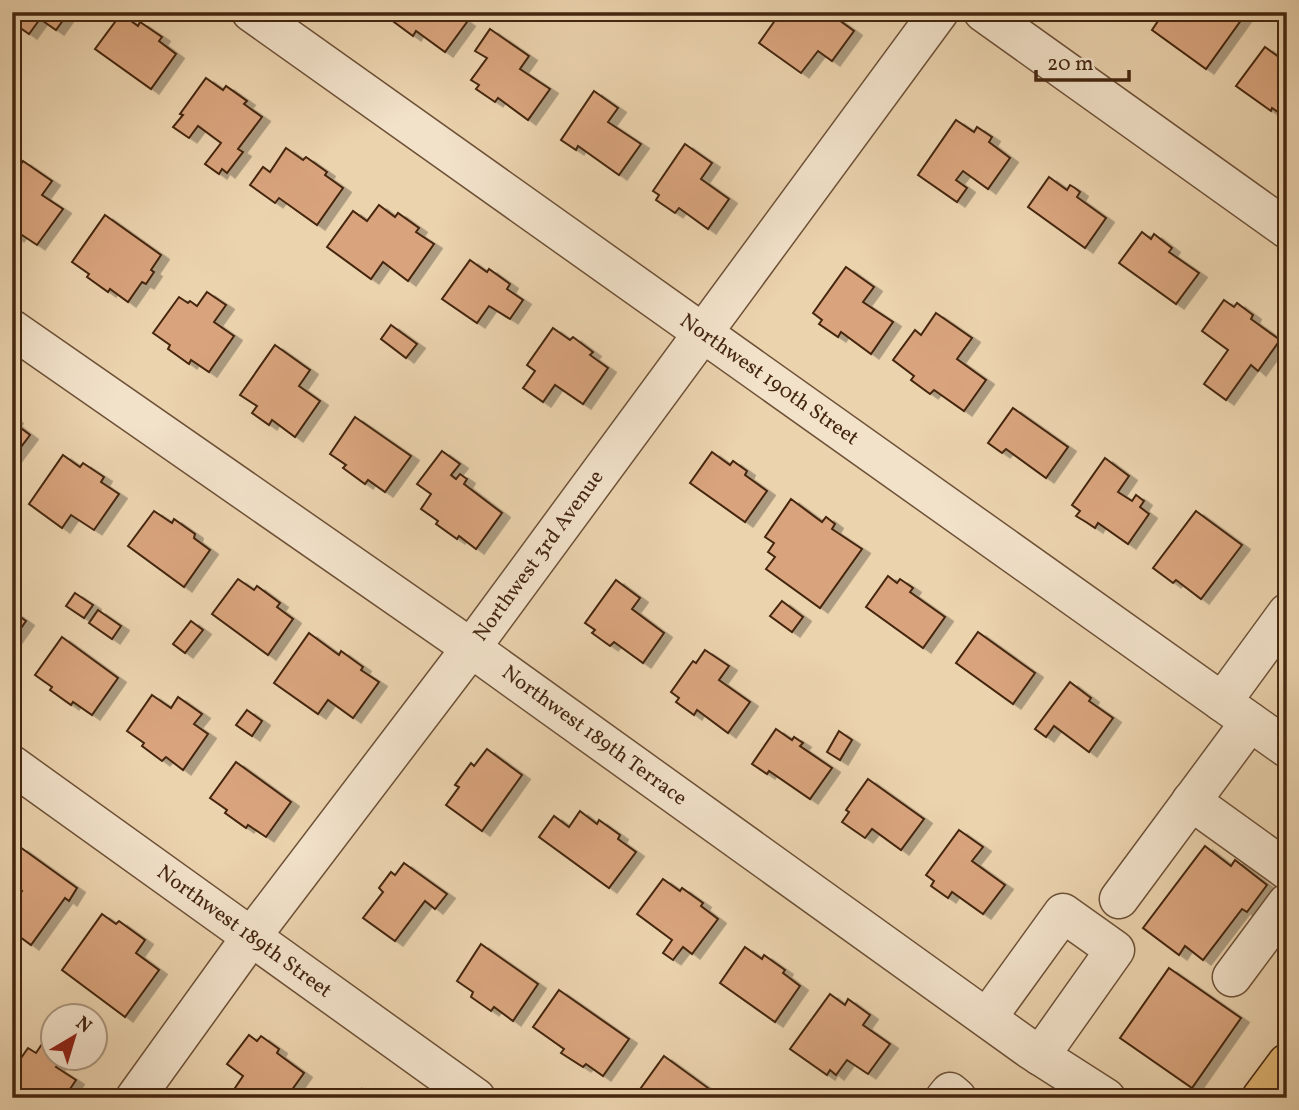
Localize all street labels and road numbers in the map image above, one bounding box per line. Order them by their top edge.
street label: Northwest 190th Street [674,307,864,453]
street label: Northwest 3rd Avenue [467,464,611,648]
street label: Northwest 189th Terrace [495,659,693,813]
street label: Northwest 189th Street [151,859,337,1005]

